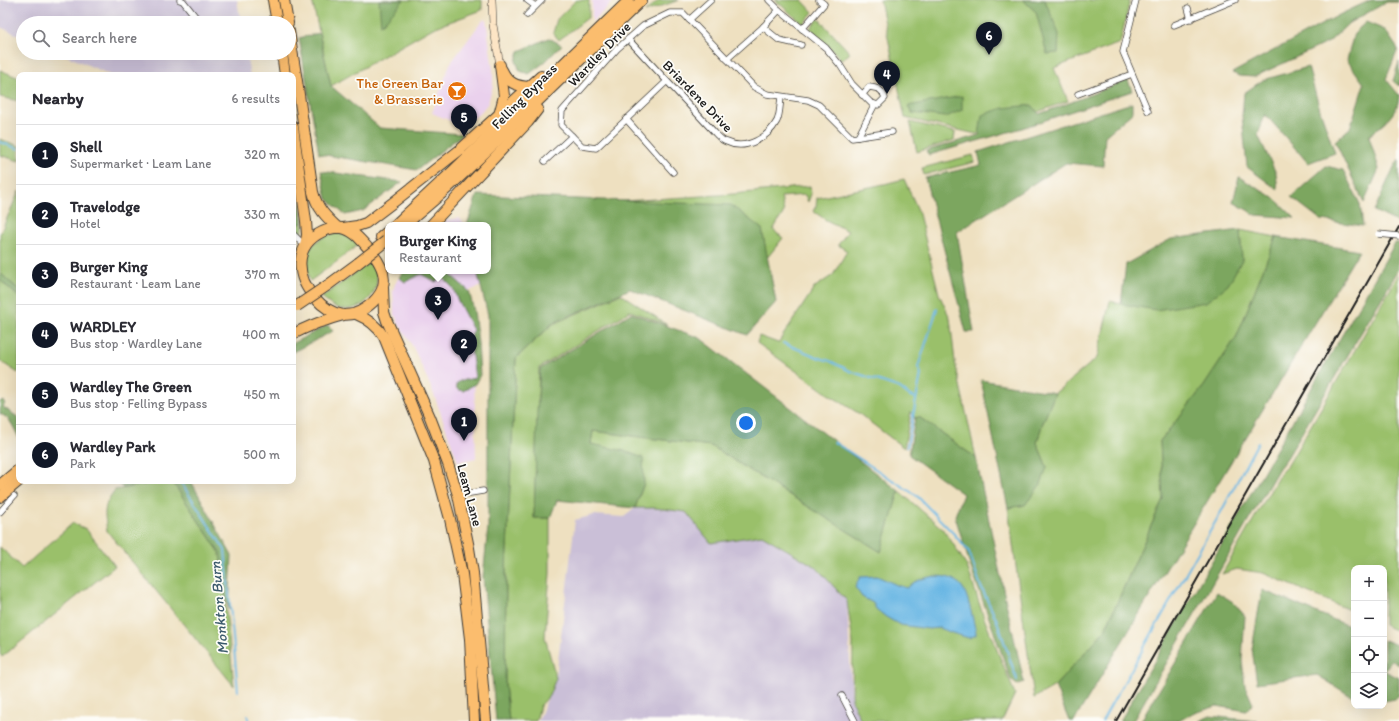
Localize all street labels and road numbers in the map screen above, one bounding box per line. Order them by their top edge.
street label: Wardley Drive [564,18,635,90]
street label: Briardene Drive [659,57,737,136]
street label: Felling Bypass [488,60,561,133]
street label: Leam Lane [453,462,486,529]

